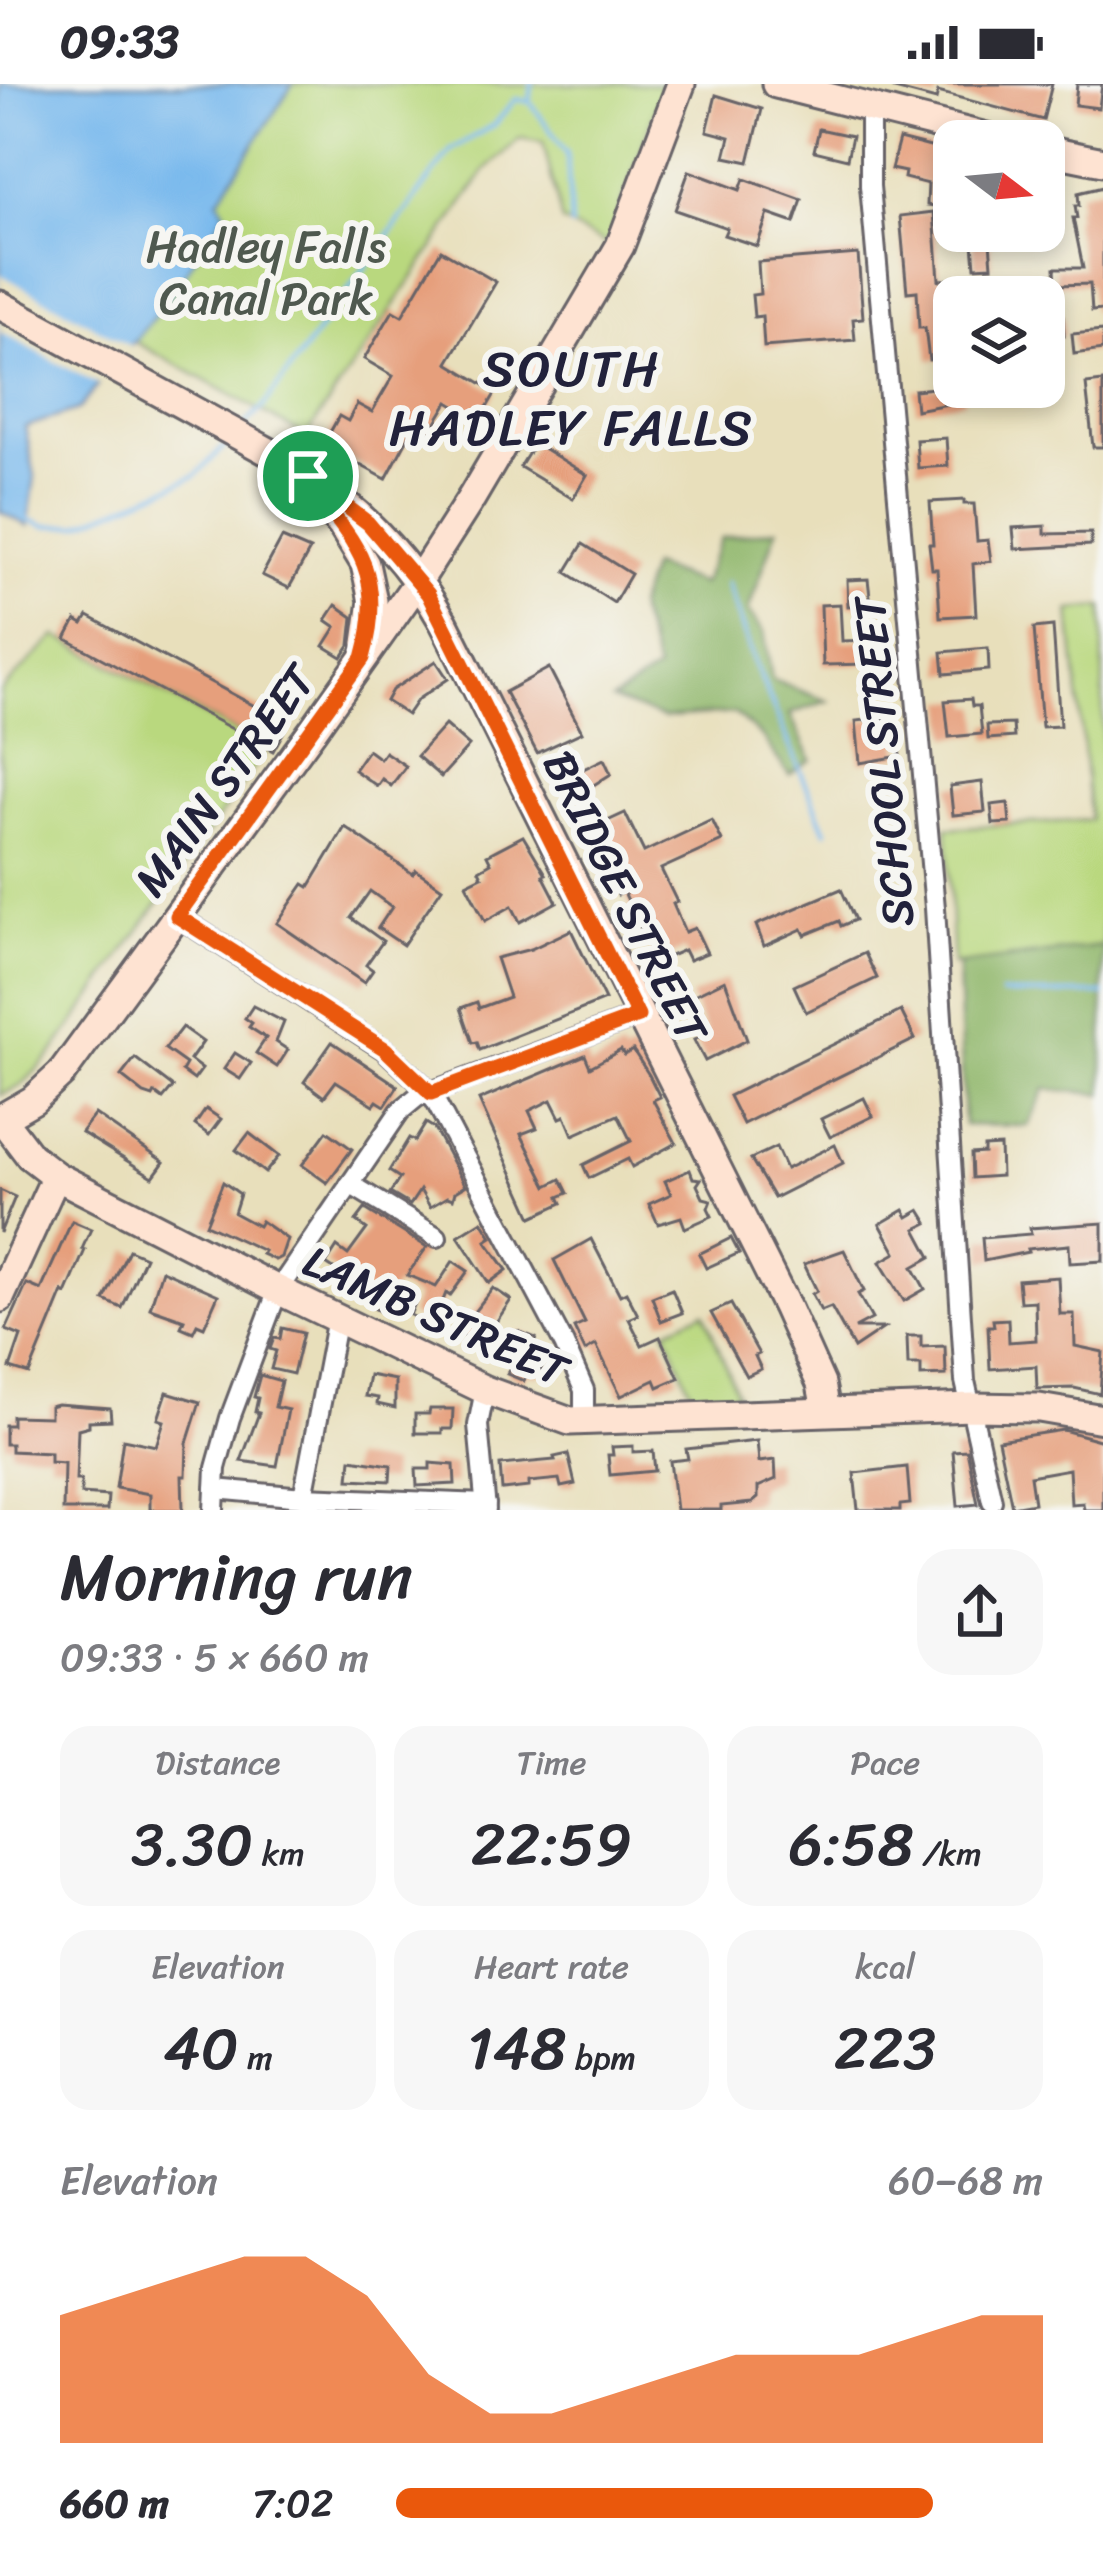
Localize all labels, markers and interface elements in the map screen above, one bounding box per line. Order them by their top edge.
text: 09:33 [60,2,179,82]
north arrow [933,120,1065,252]
map controls [933,120,1065,408]
park label: Hadley Falls Canal Park [146,207,387,339]
button: layers [933,276,1065,408]
district label: SOUTH HADLEY FALLS [389,324,755,473]
pin [257,425,359,527]
icon: arrive [275,443,341,509]
street label: SCHOOL STREET [829,591,938,930]
street label: MAIN STREET [112,645,339,914]
street label: BRIDGE STREET [520,736,732,1059]
street label: LAMB STREET [290,1222,584,1411]
text: Morning run [60,1519,413,1636]
button: share [917,1549,1043,1675]
text: 09:33 · 5 × 660 m [60,1623,369,1692]
text: Distance [155,1734,280,1792]
text: Time [517,1734,586,1792]
text: Pace [850,1734,920,1792]
text: 3.30 [131,1792,253,1898]
text: 22:59 [471,1792,632,1898]
text: 6:58 [789,1792,914,1898]
text: km [253,1825,305,1883]
text: /km [914,1825,982,1883]
text: Elevation [151,1938,285,1996]
text: Heart rate [474,1938,629,1996]
text: kcal [855,1938,915,1996]
text: 40 [163,1996,239,2102]
text: 148 [467,1996,566,2102]
text: 223 [834,1996,936,2102]
text: m [239,2029,273,2087]
text: bpm [566,2029,636,2087]
text: Elevation [60,2146,218,2215]
text: 60–68 m [888,2146,1043,2215]
text: 660 m [60,2469,169,2538]
text: 7:02 [252,2469,333,2538]

